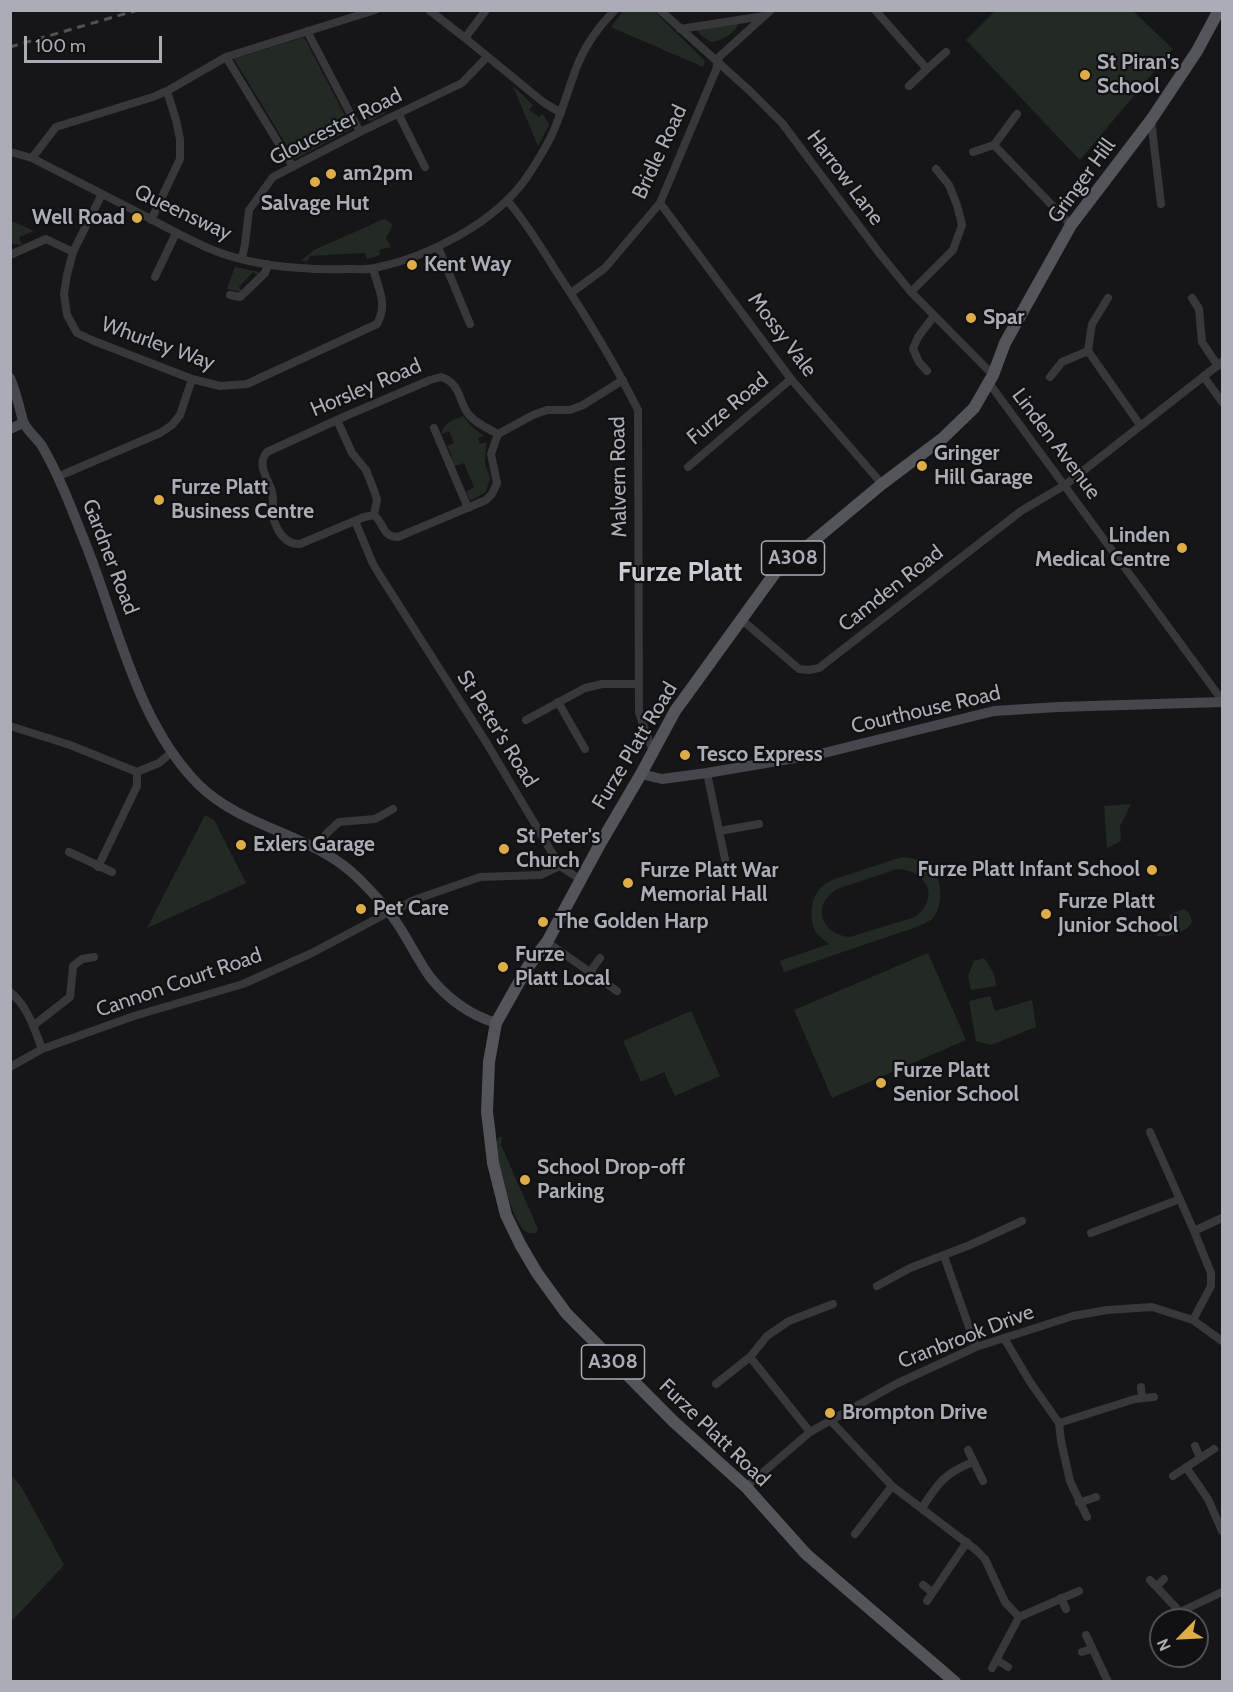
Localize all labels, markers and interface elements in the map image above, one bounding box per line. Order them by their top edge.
scale bar [27,24,165,62]
text: 100 m [35,35,86,57]
place label: St Piran's School [1097,50,1179,100]
marker: St Piran's School [1078,68,1092,82]
street label: Gloucester Road [266,83,406,171]
street label: Bridle Road [627,101,693,203]
street label: Harrow Lane [801,126,889,230]
street label: Gringer Hill [1043,134,1121,228]
place label: am2pm [343,161,413,187]
marker: am2pm [324,167,338,181]
marker: Salvage Hut [308,175,322,189]
street label: Queensway [130,180,236,246]
place label: Salvage Hut [261,191,369,217]
place label: Well Road [32,205,125,231]
marker: Well Road [130,211,144,225]
place label: Kent Way [424,252,511,278]
marker: Kent Way [405,258,419,272]
street label: Mossy Vale [742,288,822,382]
place label: Spar [983,305,1024,331]
marker: Spar [964,311,978,325]
street label: Whurley Way [98,312,218,376]
street label: Horsley Road [307,353,425,423]
street label: Furze Road [682,368,774,450]
street label: Linden Avenue [1006,384,1106,504]
street label: Malvern Road [605,416,633,538]
place label: Gringer Hill Garage [934,441,1033,491]
marker: Gringer Hill Garage [915,459,929,473]
place label: Furze Platt Business Centre [171,475,314,525]
marker: Furze Platt Business Centre [152,493,166,507]
street label: Gardner Road [76,496,144,618]
place label: Linden Medical Centre [1035,523,1170,573]
street label: Camden Road [834,540,948,638]
road number: A308 [762,541,824,575]
marker: Linden Medical Centre [1175,541,1189,555]
district label: Furze Platt [618,557,742,589]
street label: St Peter's Road [451,666,543,792]
street label: Furze Platt Road [587,678,683,814]
street label: Courthouse Road [849,681,1003,739]
place label: Tesco Express [697,742,823,768]
marker: Tesco Express [678,748,692,762]
place label: St Peter's Church [516,824,600,874]
place label: Exlers Garage [253,832,375,858]
marker: Exlers Garage [234,838,248,852]
marker: St Peter's Church [497,842,511,856]
place label: Furze Platt Infant School [917,857,1140,883]
place label: Furze Platt War Memorial Hall [640,858,778,908]
marker: Furze Platt Infant School [1145,863,1159,877]
marker: Furze Platt War Memorial Hall [621,876,635,890]
place label: Furze Platt Junior School [1058,889,1178,939]
place label: Pet Care [373,896,449,922]
marker: Pet Care [354,902,368,916]
marker: Furze Platt Junior School [1039,907,1053,921]
place label: The Golden Harp [555,909,709,935]
marker: The Golden Harp [536,915,550,929]
place label: Furze Platt Local [515,942,610,992]
street label: Cannon Court Road [93,943,265,1023]
marker: Furze Platt Local [496,960,510,974]
place label: Furze Platt Senior School [893,1058,1019,1108]
marker: Furze Platt Senior School [874,1076,888,1090]
place label: School Drop-off Parking [537,1155,685,1205]
marker: School Drop-off Parking [518,1173,532,1187]
street label: Cranbrook Drive [895,1300,1037,1374]
road number: A308 [582,1345,644,1379]
street label: Furze Platt Road [653,1374,775,1492]
place label: Brompton Drive [842,1400,987,1426]
marker: Brompton Drive [823,1406,837,1420]
north arrow [1149,1608,1209,1668]
text: N [1153,1636,1175,1654]

